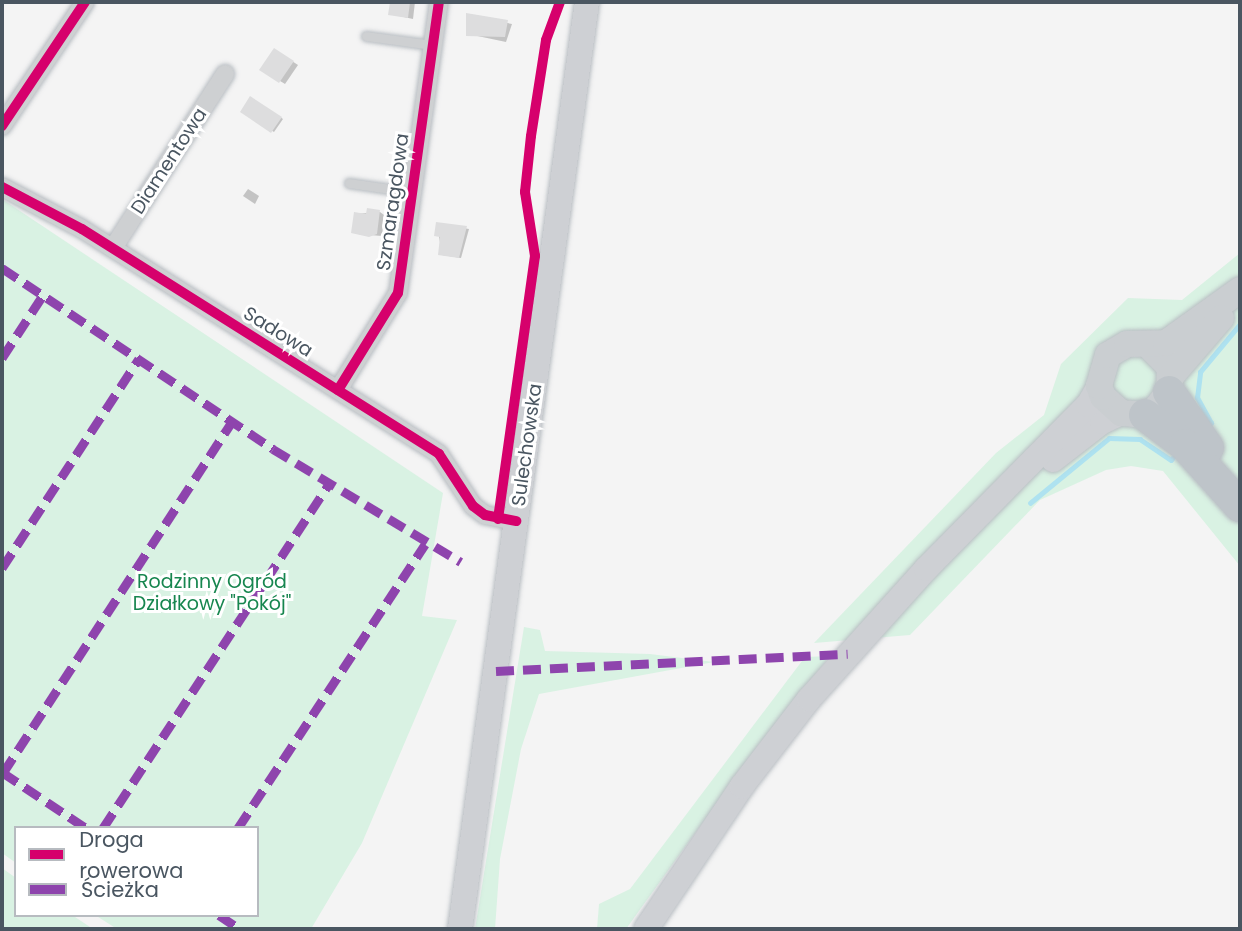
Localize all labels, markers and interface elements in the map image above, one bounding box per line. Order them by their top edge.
street label: Diamentowa [126,104,212,218]
street label: Szmaragdowa [372,132,414,272]
street label: Sadowa [239,302,317,362]
street label: Sulechowska [507,382,547,508]
park label: Rodzinny Ogród Działkowy "Pokój" [133,571,291,615]
text: Droga rowerowa [79,825,183,885]
legend [14,826,259,917]
text: Ścieżka [81,875,159,904]

